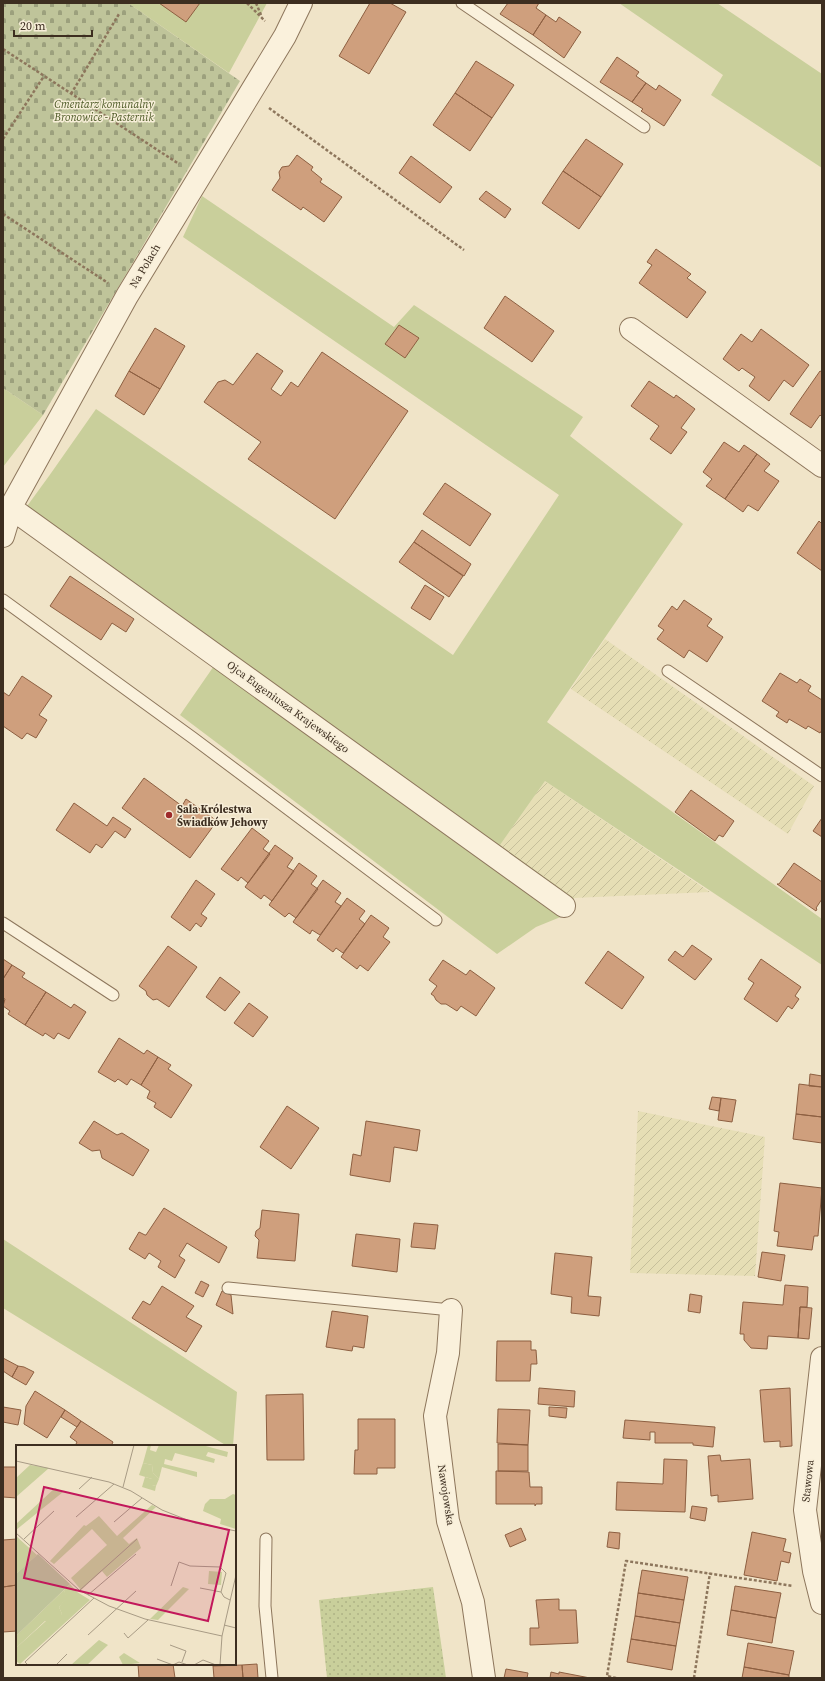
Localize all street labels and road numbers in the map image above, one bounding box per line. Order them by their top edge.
street label: Na Polach [126,241,164,291]
street label: Ojca Eugeniusza Krajewskiego [224,657,352,757]
street label: Stawowa [798,1459,818,1503]
street label: Nawojowska [434,1464,458,1527]

